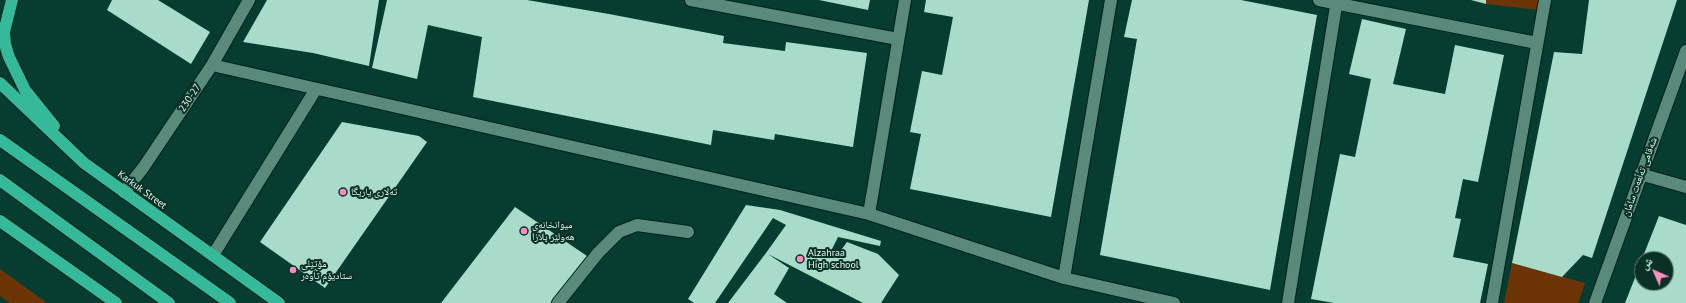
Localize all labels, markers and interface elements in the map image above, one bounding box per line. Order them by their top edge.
street label: 230-27 [176,82,204,114]
street label: شەقامی تەڵعەت سامان [1620,136,1660,218]
street label: Karkuk Street [115,168,169,212]
place label: تەلاری یاریگا [351,186,397,198]
marker: تەلاری یاریگا [338,187,348,197]
place label: میوانخانەی هەولێر پلازا [532,219,574,242]
marker: میوانخانەی هەولێر پلازا [519,226,529,236]
place label: Alzahraa High school [808,247,859,270]
north arrow [1634,251,1674,291]
marker: Alzahraa High school [795,254,805,264]
text: ش [1637,254,1655,272]
place label: مۆتێلی ستادیۆم تاوەر [301,258,352,282]
marker: مۆتێلی ستادیۆم تاوەر [288,265,298,275]

